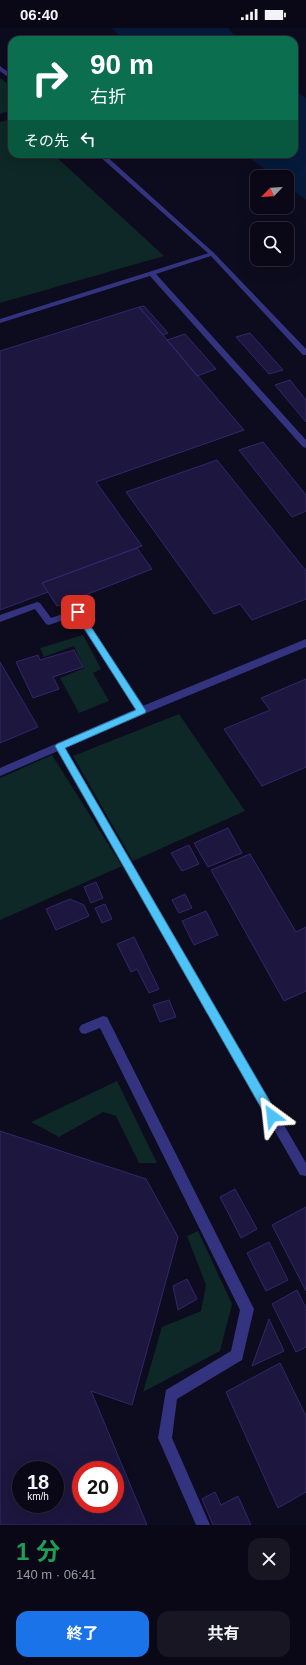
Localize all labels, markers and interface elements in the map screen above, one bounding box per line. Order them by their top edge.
text: 06:40 [20,6,58,23]
text: 90 m [90,49,154,80]
icon: right [24,52,76,104]
text: 右折 [90,87,126,107]
icon: left [77,128,99,150]
text: その先 [24,132,69,149]
north arrow [250,170,294,214]
map controls [250,170,294,266]
button: search [250,222,294,266]
pin [61,595,95,629]
icon: arrive [67,601,89,623]
position arrow [251,1095,293,1137]
speed limit sign: 20 [72,1461,124,1513]
text: 18 [27,1471,49,1493]
text: km/h [27,1491,49,1502]
text: 1 分 [16,1538,60,1565]
button: close [248,1538,290,1580]
text: 140 m · 06:41 [16,1567,96,1582]
button: 終了 [16,1611,149,1657]
button: 共有 [157,1611,290,1657]

